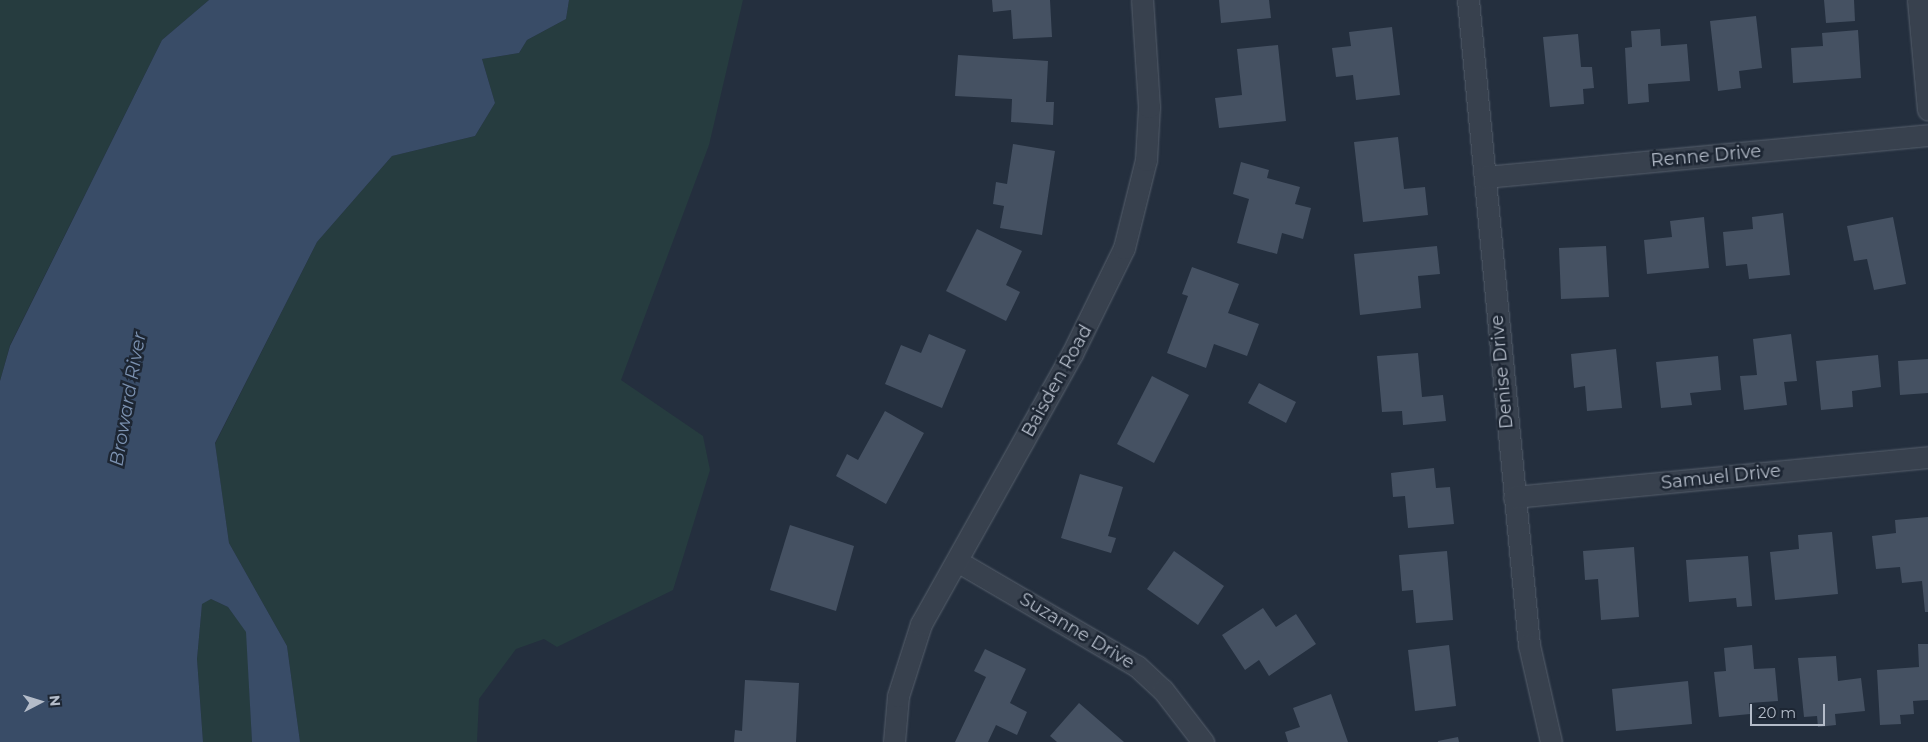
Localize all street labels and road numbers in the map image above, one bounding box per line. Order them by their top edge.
street label: Renne Drive [1650,140,1762,172]
street label: Denise Drive [1486,314,1518,430]
street label: Baisden Road [1017,321,1097,441]
street label: Samuel Drive [1660,460,1782,494]
street label: Suzanne Drive [1016,588,1138,674]

